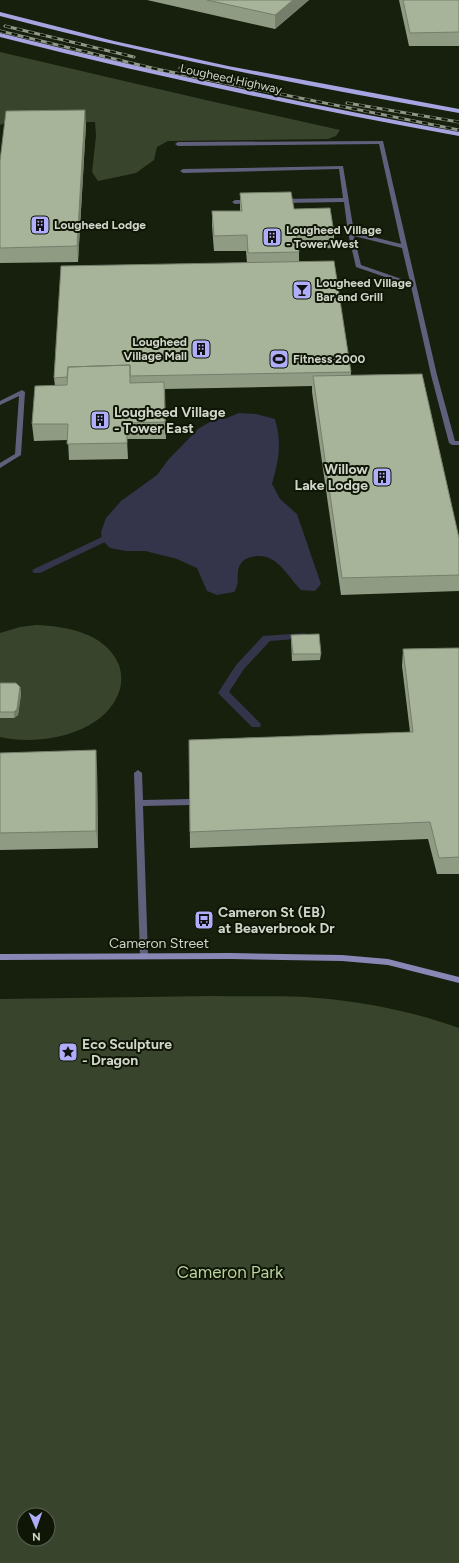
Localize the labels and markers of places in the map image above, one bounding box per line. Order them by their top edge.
building icon: Lougheed Lodge [29,214,51,236]
place label: Lougheed Lodge [54,218,146,232]
place label: Lougheed Village - Tower West [286,223,382,251]
building icon: Lougheed Village - Tower West [261,226,283,248]
place label: Lougheed Village Bar and Grill [316,276,412,304]
bar icon: Lougheed Village Bar and Grill [291,279,313,301]
place label: Lougheed Village Mall [124,335,187,363]
building icon: Lougheed Village Mall [190,338,212,360]
sports icon: Fitness 2000 [268,348,290,370]
place label: Fitness 2000 [293,352,366,366]
place label: Lougheed Village - Tower East [114,404,226,437]
building icon: Lougheed Village - Tower East [89,409,111,431]
place label: Willow Lake Lodge [295,461,368,494]
building icon: Willow Lake Lodge [371,466,393,488]
place label: Cameron St (EB) at Beaverbrook Dr [218,904,335,937]
bus stop icon: Cameron St (EB) at Beaverbrook Dr [193,909,215,931]
place label: Eco Sculpture - Dragon [82,1036,172,1069]
place icon: Eco Sculpture - Dragon [57,1041,79,1063]

